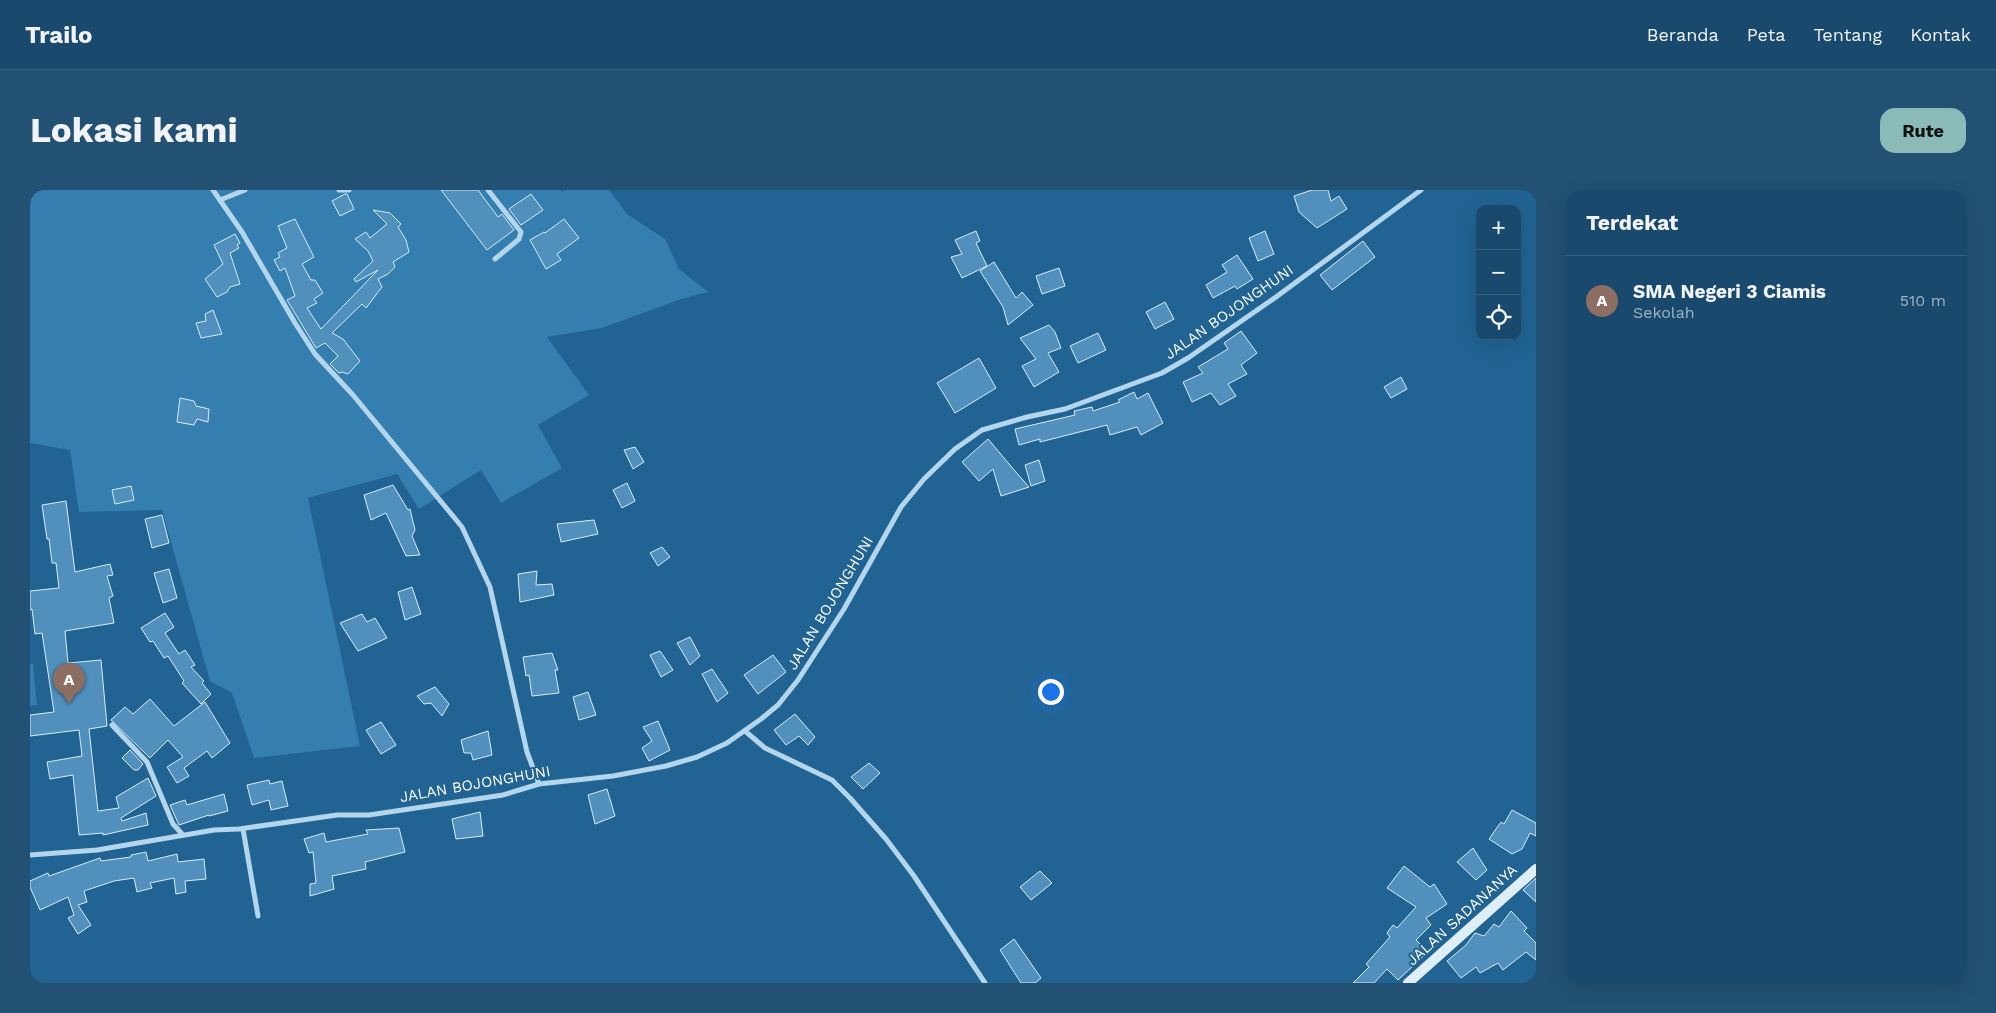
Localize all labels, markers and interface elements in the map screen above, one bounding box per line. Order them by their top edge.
text: Trailo [25,21,92,49]
text: Beranda [1647,24,1719,45]
text: Peta [1747,24,1785,45]
text: Tentang [1813,24,1882,45]
text: Kontak [1910,24,1971,45]
button: Rute [1880,108,1966,153]
text: Lokasi kami [30,109,238,151]
map controls [1476,205,1521,340]
button: + [1476,205,1521,250]
text: Terdekat [1586,210,1678,235]
button: − [1476,250,1521,295]
street label: JALAN BOJONGHUNI [1161,261,1297,363]
text: SMA Negeri 3 Ciamis [1633,280,1826,303]
text: A [1597,291,1607,310]
text: 510 m [1900,291,1946,310]
button: locate [1476,295,1521,340]
text: Sekolah [1633,303,1695,322]
street label: JALAN BOJONGHUNI [783,533,877,673]
pin: A [53,663,85,704]
your location [1038,679,1064,705]
street label: JALAN BOJONGHUNI [398,762,552,806]
street label: JALAN SADANANYA [1403,861,1521,969]

